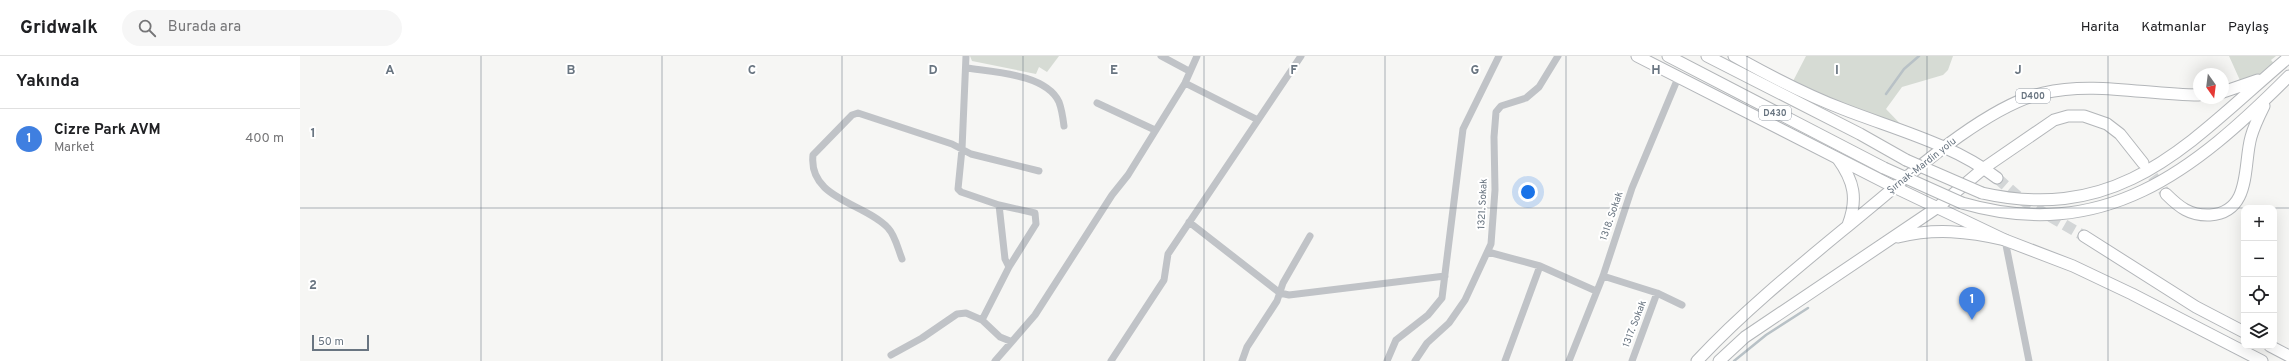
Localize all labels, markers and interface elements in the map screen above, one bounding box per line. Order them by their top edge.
search box [122,10,402,46]
text: Gridwalk [20,16,98,40]
icon: search [136,17,158,39]
text: Burada ara [168,18,241,37]
text: Harita [2081,19,2119,36]
text: Katmanlar [2141,19,2206,36]
text: Paylaş [2228,19,2269,36]
text: A [385,63,395,79]
text: B [567,63,576,79]
text: C [748,63,756,79]
text: D [928,63,938,79]
text: E [1110,63,1118,79]
text: F [1290,63,1298,79]
text: G [1471,63,1480,79]
text: H [1651,63,1661,79]
text: I [1835,63,1839,79]
text: J [2014,63,2022,79]
north arrow [2193,68,2229,104]
text: Yakında [16,71,80,93]
road number: D400 [2016,89,2050,103]
road number: D430 [1759,106,1791,120]
text: Cizre Park AVM [54,121,161,140]
text: 1 [310,126,316,142]
text: 1 [26,131,32,147]
text: 400 m [245,131,284,147]
street label: Şırnak-Mardin yolu [1885,135,1959,197]
text: Market [54,140,94,156]
street label: 1321. Sokak [1475,178,1491,230]
your location [1518,182,1538,202]
street label: 1318. Sokak [1598,190,1626,242]
map controls [2241,205,2277,349]
button: + [2241,205,2277,241]
button: − [2241,241,2277,277]
button: locate [2241,277,2277,313]
text: 2 [309,278,317,294]
pin: 1 [1959,287,1985,320]
street label: 1317. Sokak [1620,299,1650,349]
button: layers [2241,313,2277,349]
scale bar [312,333,369,352]
text: 50 m [318,335,344,349]

